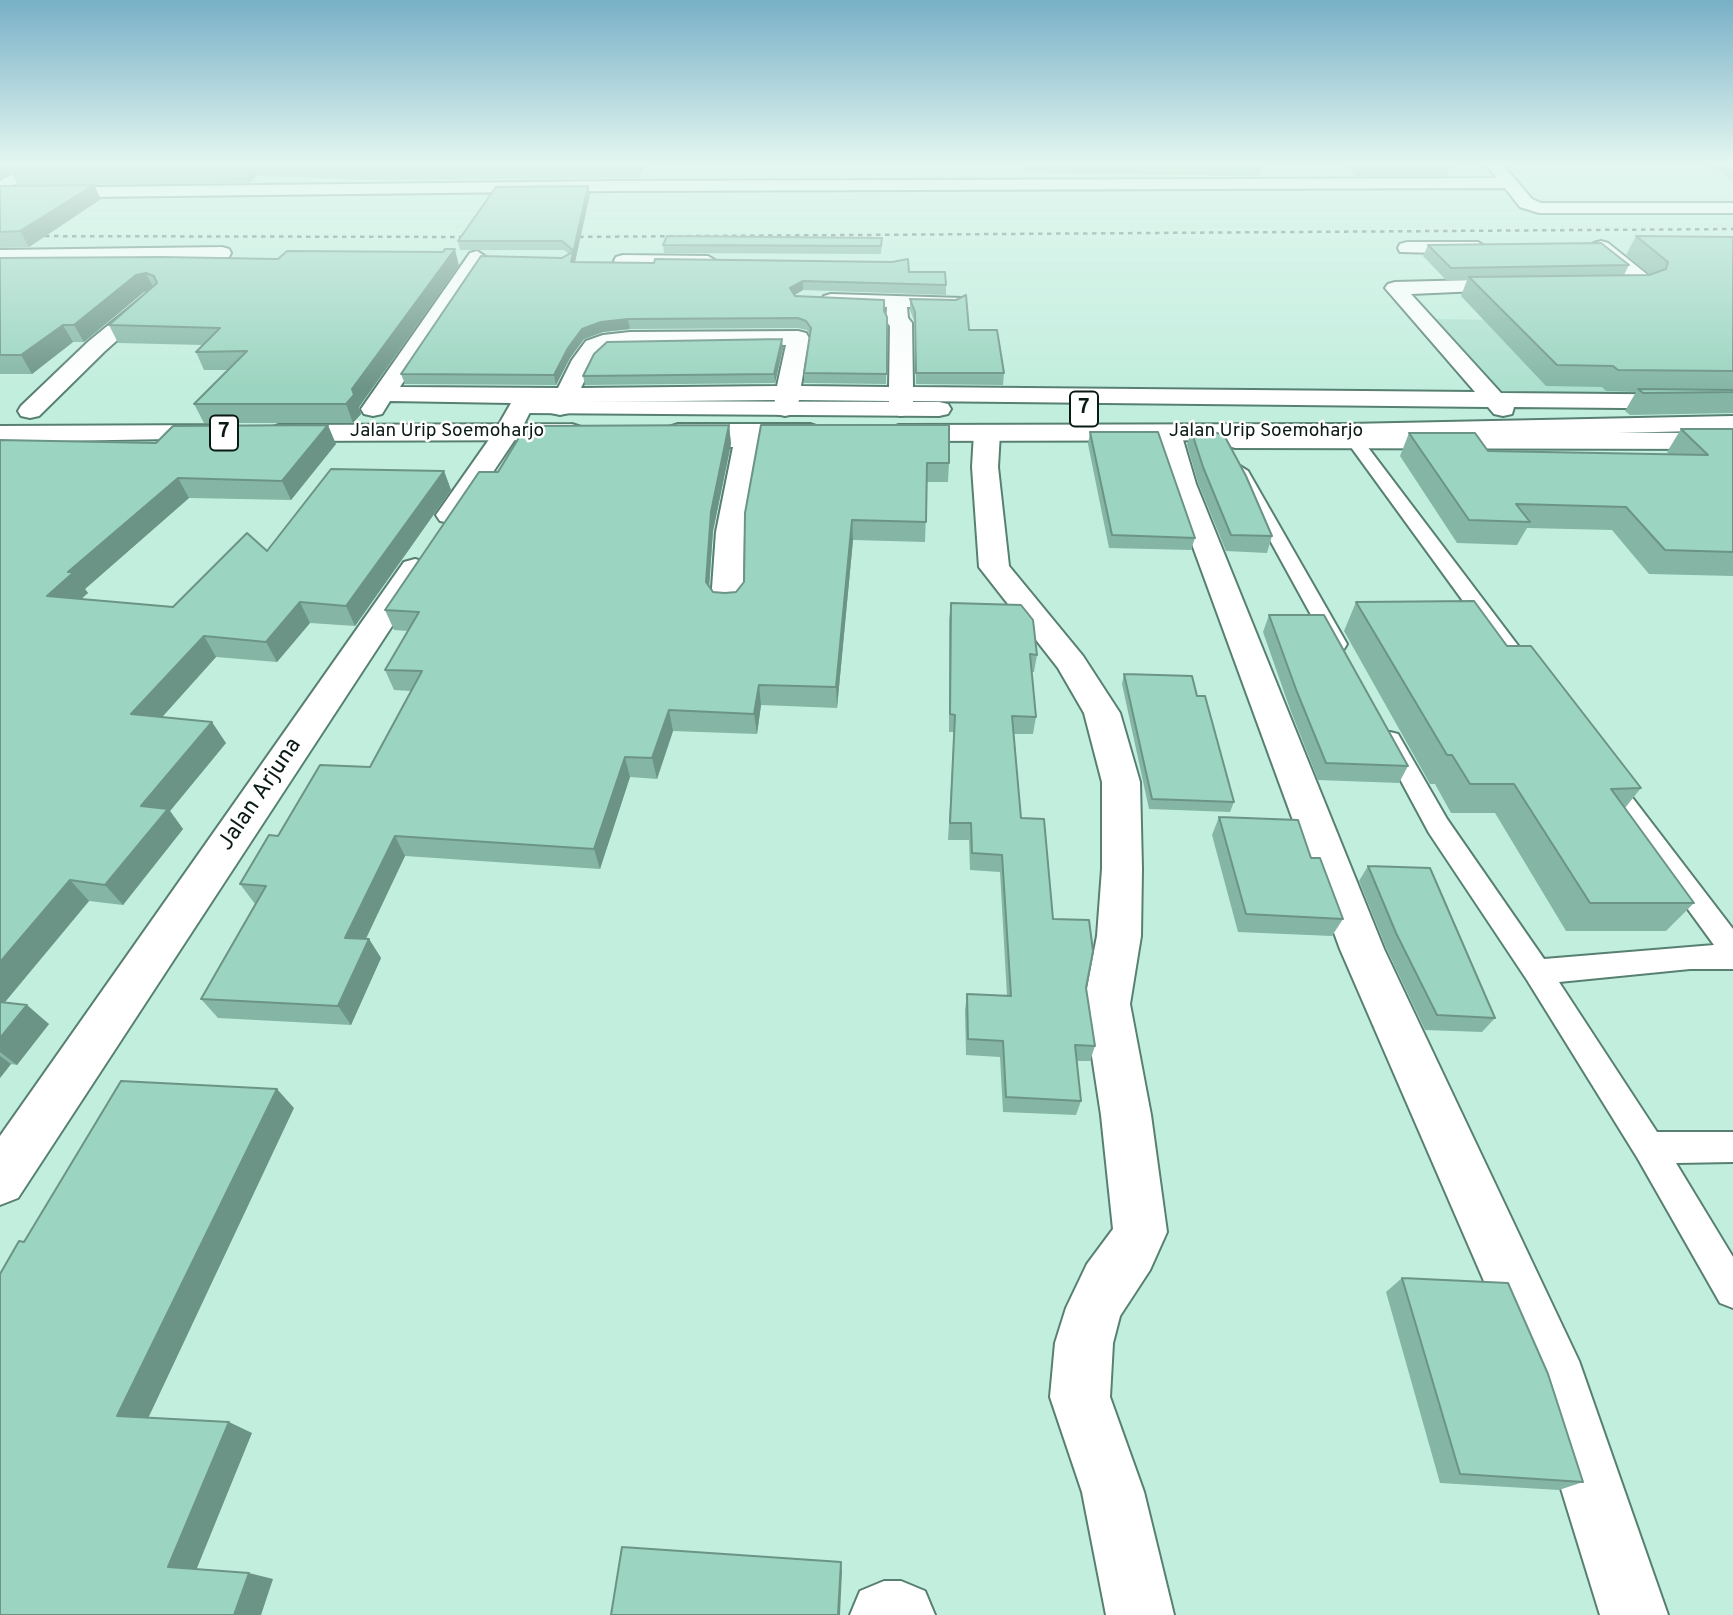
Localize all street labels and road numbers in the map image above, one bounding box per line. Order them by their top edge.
road number: 7 [1070,392,1098,426]
road number: 7 [210,416,238,450]
street label: Jalan Urip Soemoharjo [350,421,544,443]
street label: Jalan Urip Soemoharjo [1169,421,1363,443]
street label: Jalan Arjuna [213,733,309,857]

